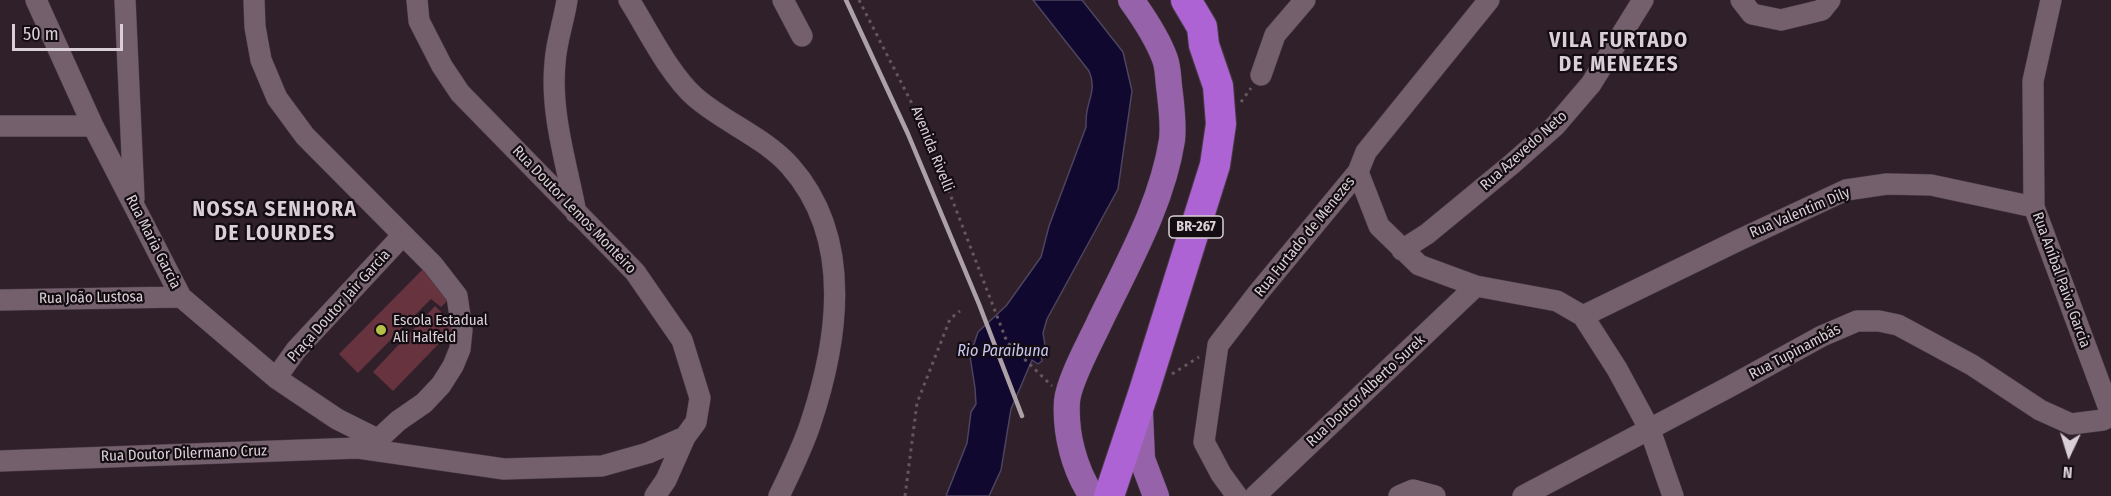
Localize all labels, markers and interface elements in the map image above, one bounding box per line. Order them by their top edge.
scale bar [15,12,126,50]
text: 50 m [23,23,59,45]
district label: VILA FURTADO DE MENEZES [1549,28,1689,78]
street label: Avenida Rivelli [907,104,957,194]
street label: Rua Azevedo Neto [1477,107,1571,195]
street label: Rua Doutor Lemos Monteiro [508,142,640,278]
street label: Rua Furtado de Menezes [1251,173,1359,301]
street label: Rua Valentim Dily [1747,184,1853,242]
street label: Rua Maria Garcia [122,192,184,292]
district label: NOSSA SENHORA DE LOURDES [192,197,358,247]
street label: Rua Aníbal Paiva Garcia [2028,210,2094,350]
road number: BR-267 [1169,216,1223,238]
street label: Praça Doutor Jair Garcia [284,246,394,366]
street label: Rua João Lustosa [39,288,143,308]
place label: Escola Estadual Ali Halfeld [393,312,488,347]
street label: Rua Tupinambás [1746,320,1844,384]
marker: Escola Estadual Ali Halfeld [374,323,388,337]
street label: Rua Doutor Alberto Surek [1303,331,1429,451]
water label: Rio Paraibuna [957,342,1049,362]
north arrow [2039,424,2099,484]
street label: Rua Doutor Dilermano Cruz [101,442,267,466]
text: N [2062,463,2073,482]

